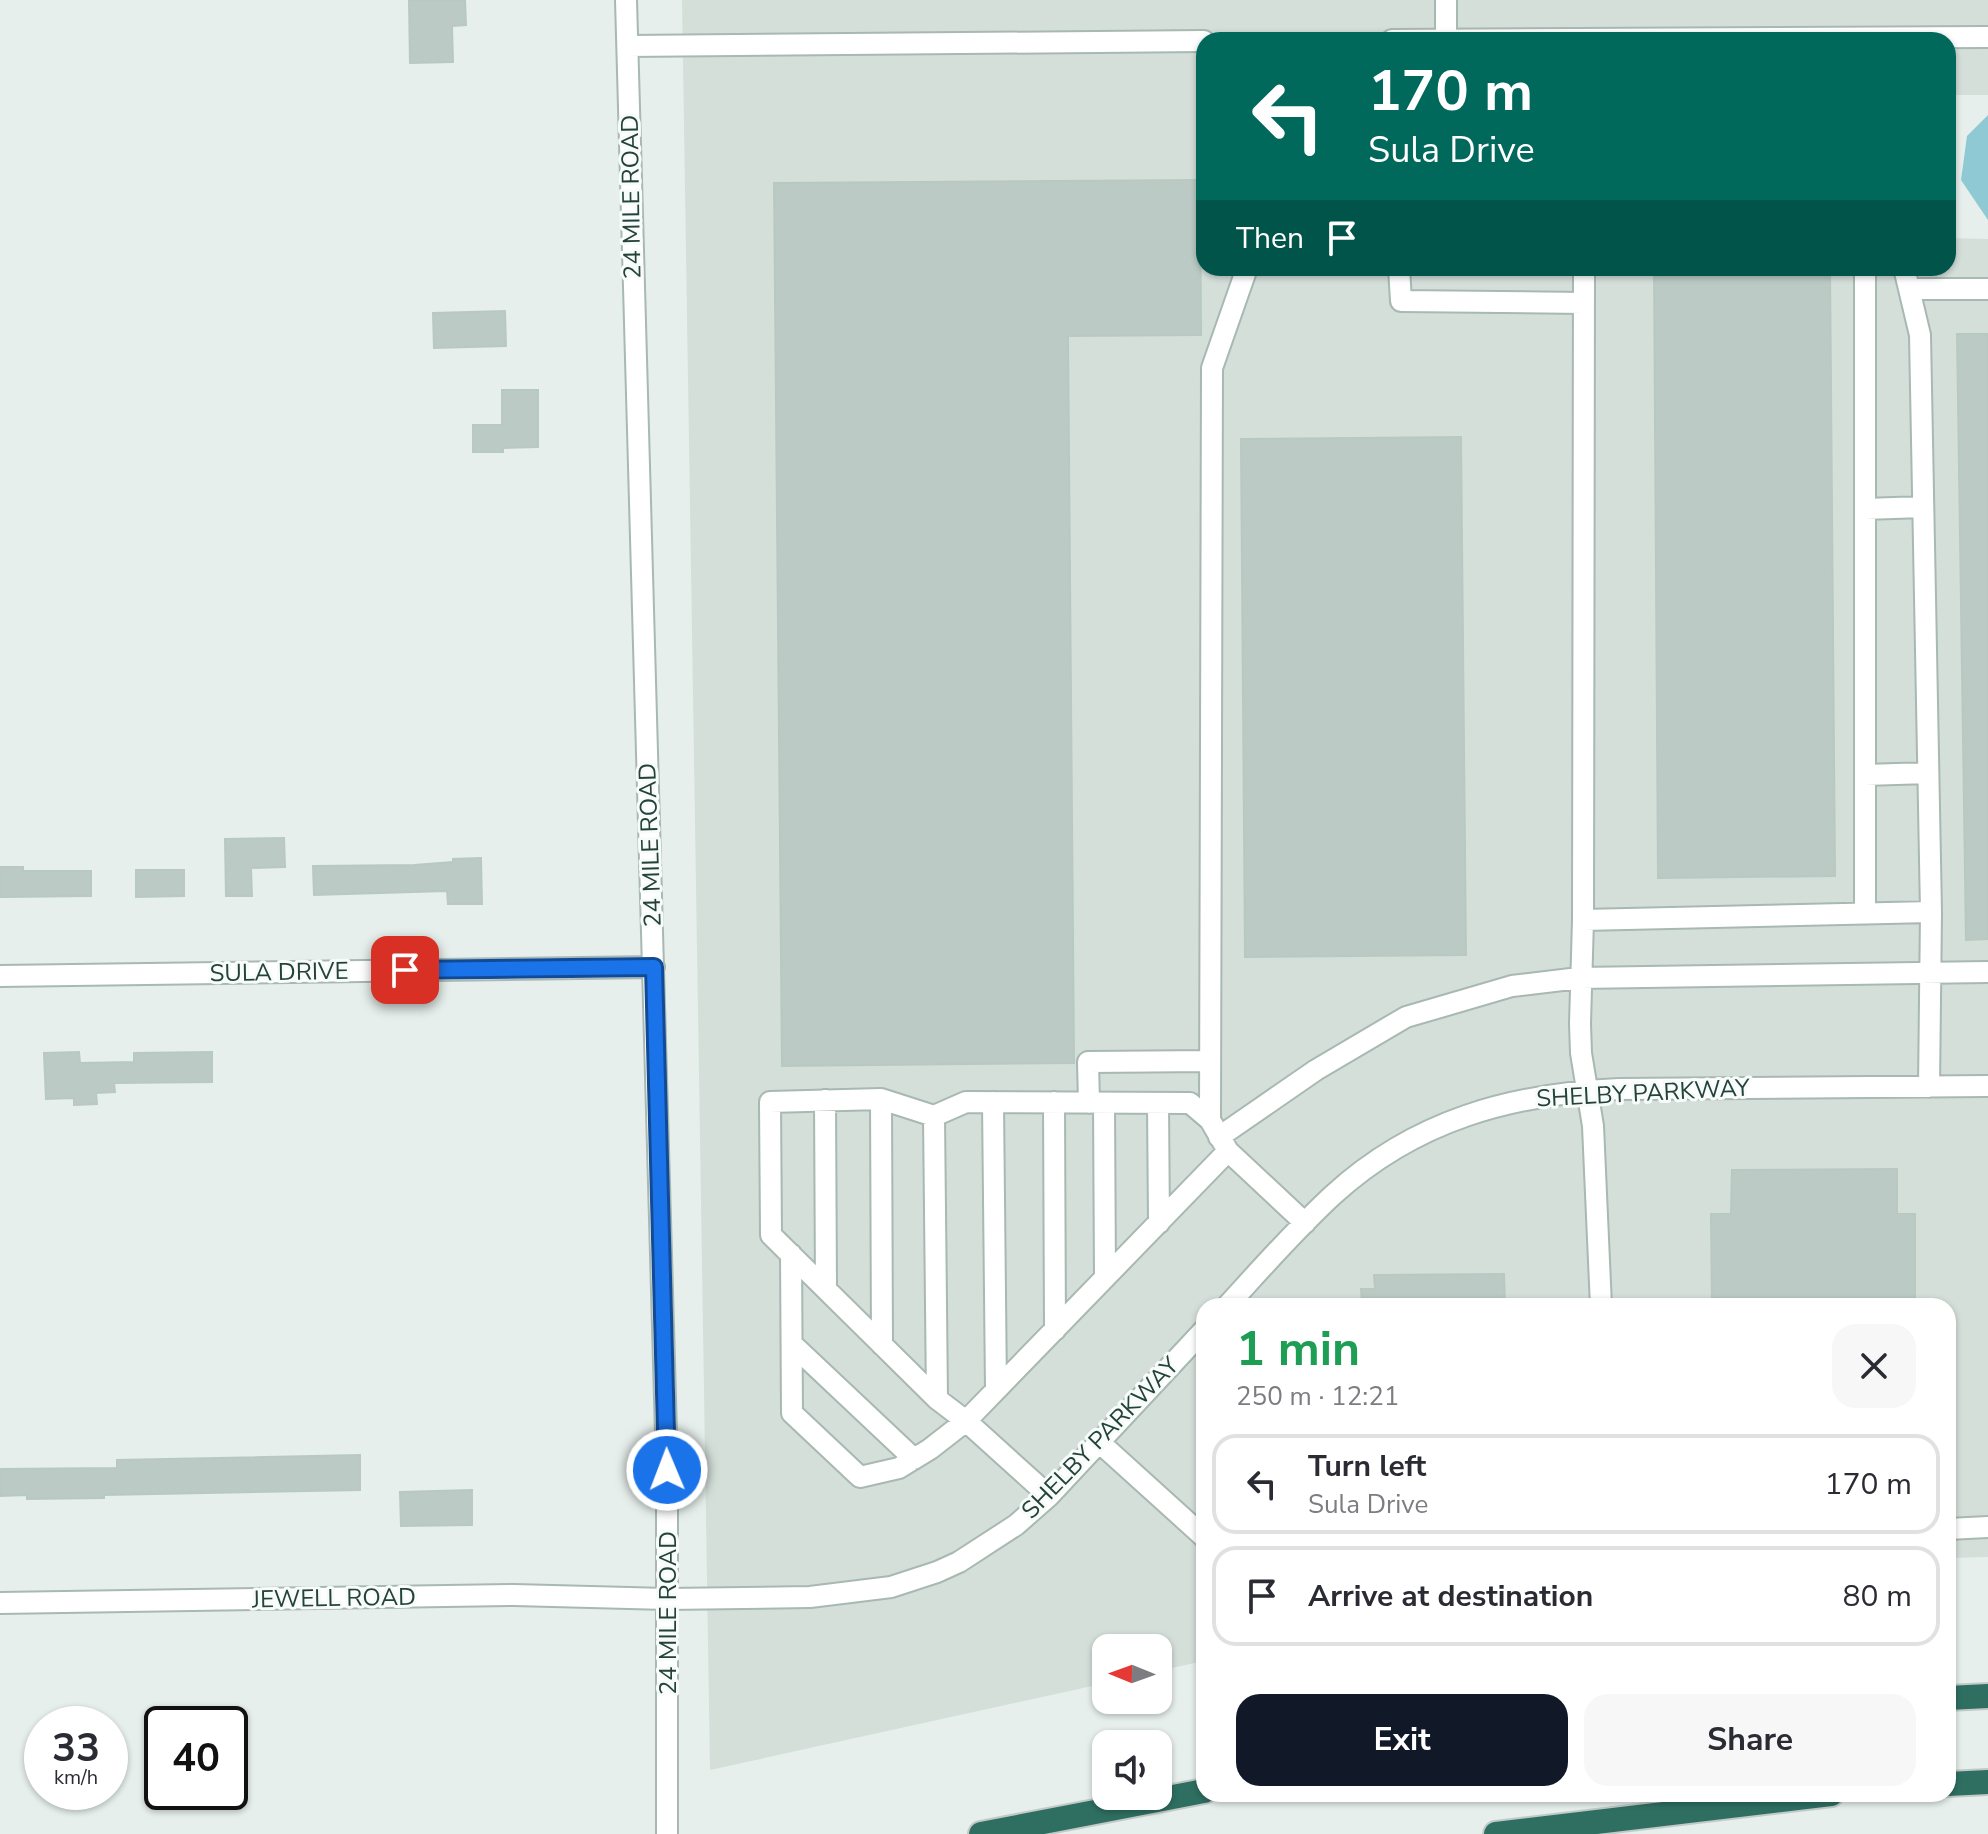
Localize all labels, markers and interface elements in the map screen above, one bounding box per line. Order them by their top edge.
text: 170 m [1368,53,1533,130]
icon: left [1236,64,1340,168]
street label: 24 MILE ROAD [614,115,648,279]
text: Sula Drive [1368,126,1535,175]
icon: arrive [1320,216,1364,260]
text: Then [1236,218,1304,259]
street label: 24 MILE ROAD [631,762,669,928]
pin [371,936,439,1004]
icon: arrive [383,948,427,992]
street label: SULA DRIVE [209,955,349,989]
street label: SHELBY PARKWAY [1536,1071,1751,1115]
text: 1 min [1236,1316,1360,1382]
button: close [1832,1324,1916,1408]
street label: SHELBY PARKWAY [1014,1350,1186,1526]
text: 250 m · 12:21 [1236,1379,1399,1414]
position arrow [625,1428,709,1512]
text: Turn left [1308,1446,1426,1487]
icon: left [1240,1462,1284,1506]
text: 170 m [1825,1464,1912,1505]
text: Sula Drive [1308,1487,1428,1522]
street label: 24 MILE ROAD [652,1531,684,1695]
icon: arrive [1240,1574,1284,1618]
text: Arrive at destination [1308,1576,1593,1617]
text: 80 m [1843,1576,1912,1617]
street label: JEWELL ROAD [251,1581,416,1615]
north arrow [1092,1634,1172,1714]
map controls [1092,1634,1172,1810]
button: Exit [1236,1694,1568,1786]
button: Share [1584,1694,1916,1786]
speed limit sign: 40 [144,1706,248,1810]
text: 33 [52,1721,100,1775]
button: sound [1092,1730,1172,1810]
text: km/h [54,1764,98,1791]

